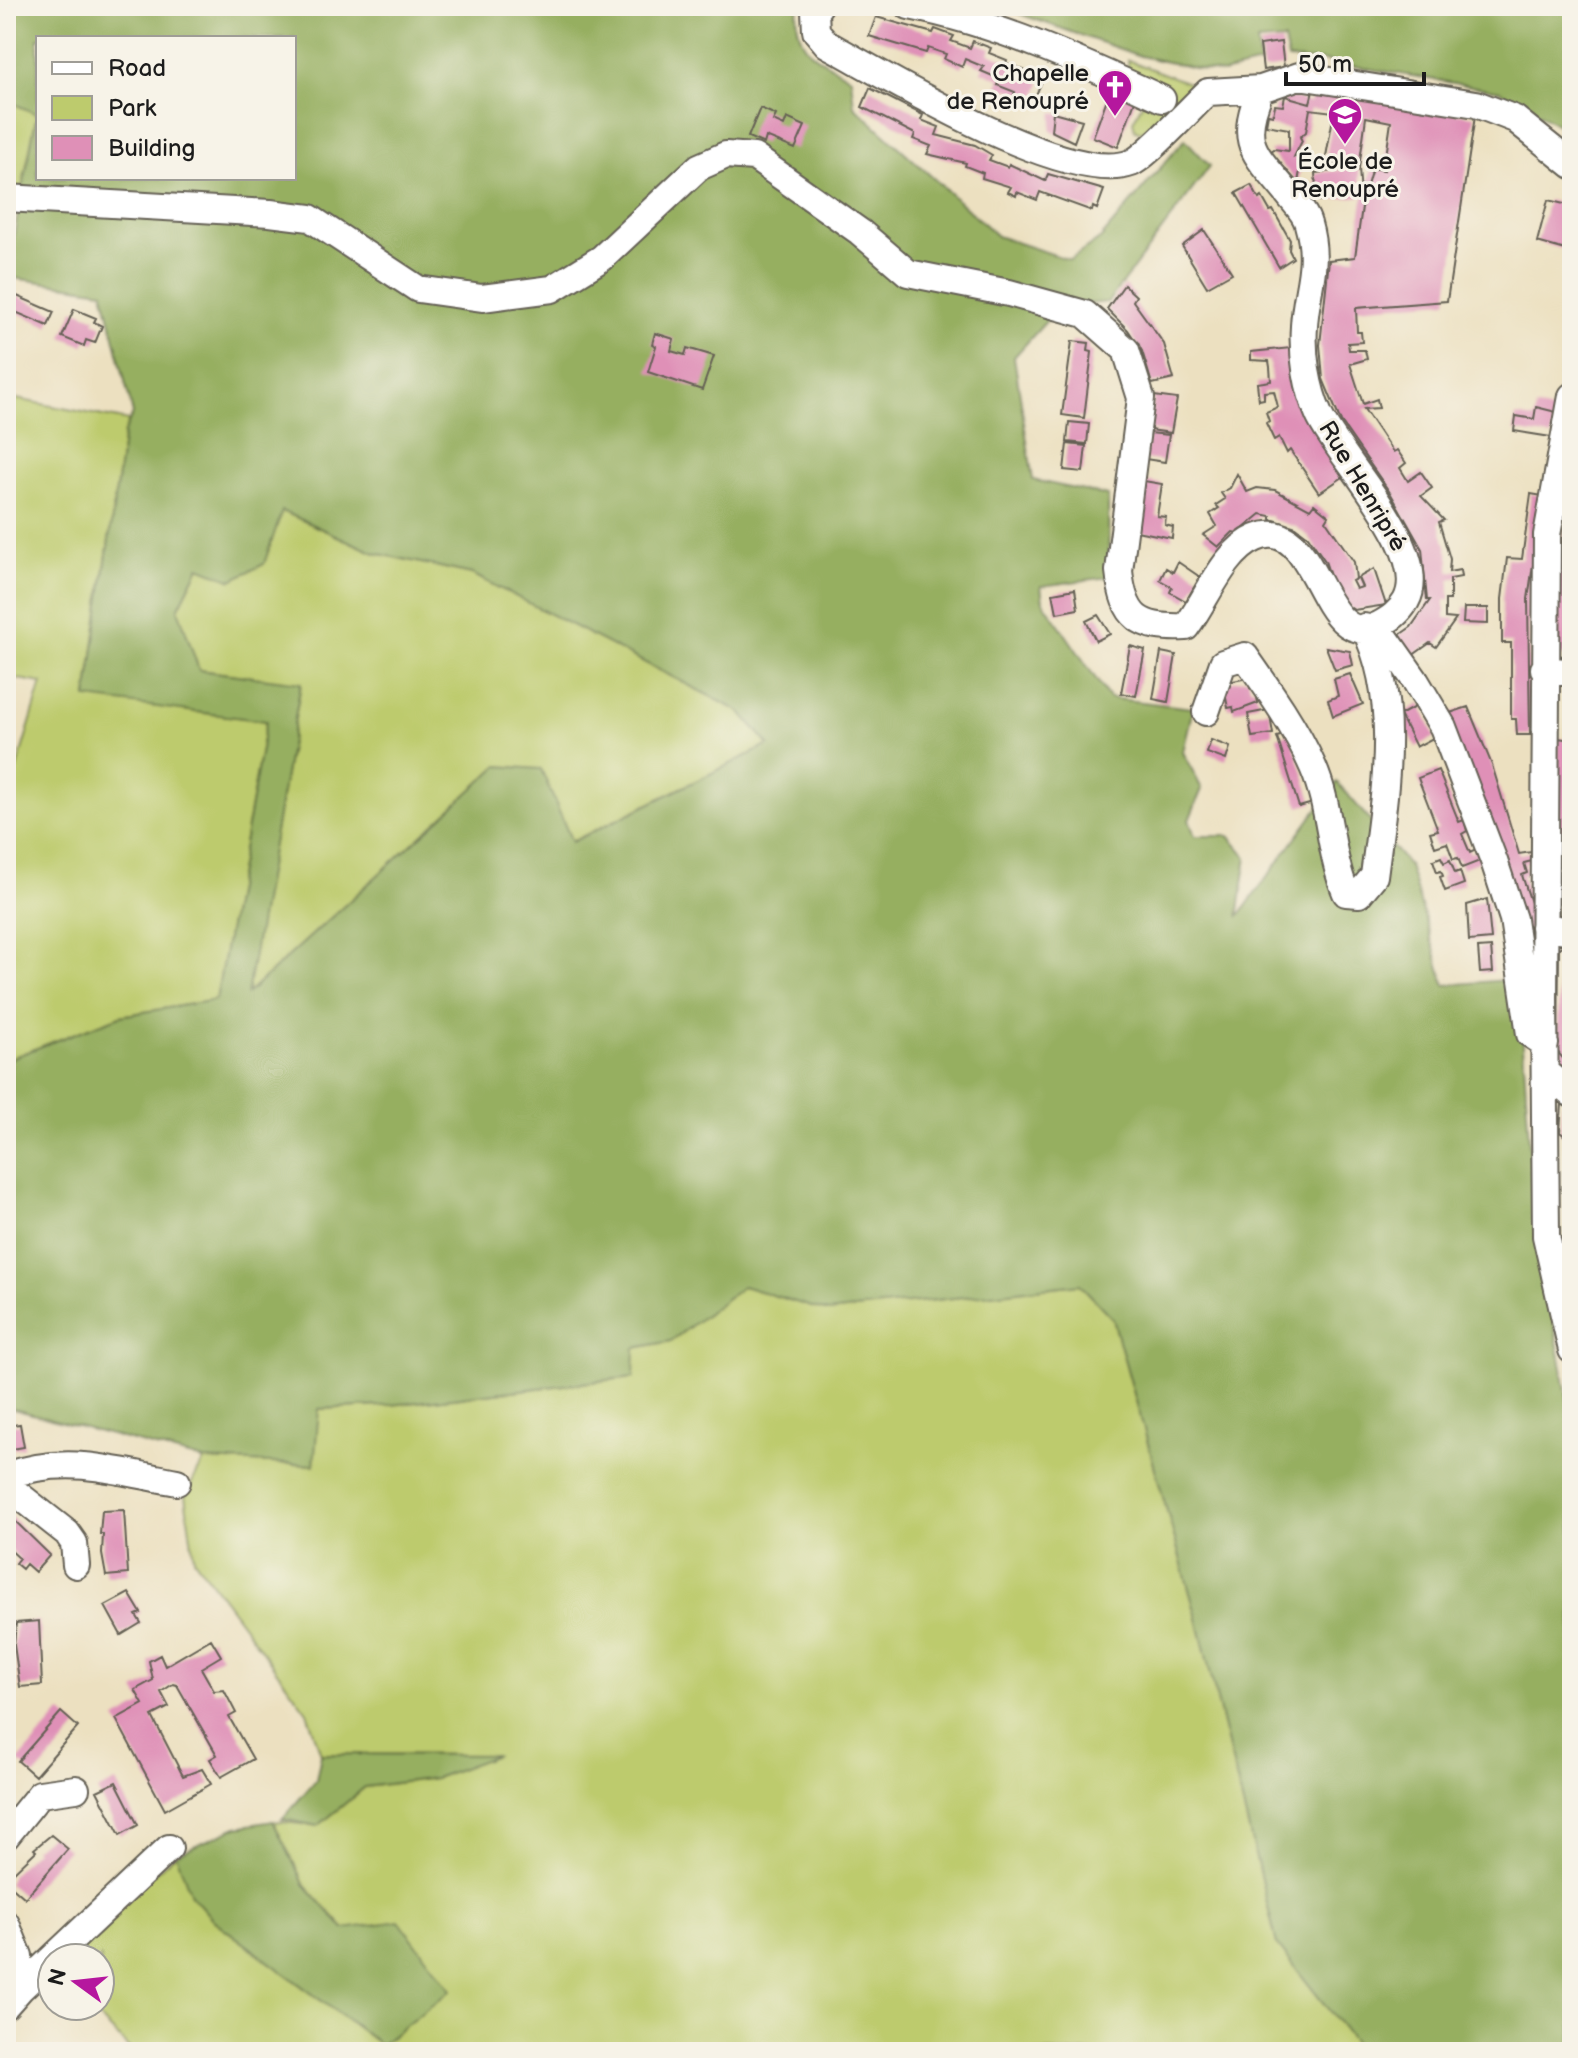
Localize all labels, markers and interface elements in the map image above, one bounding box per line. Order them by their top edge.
legend [36,36,296,180]
scale bar [1286,36,1424,86]
text: 50 m [1298,50,1352,79]
text: Road [108,54,166,83]
place label: Chapelle de Renoupré [946,59,1089,116]
church icon: Chapelle de Renoupré [1096,68,1134,118]
text: Park [108,94,156,123]
school or university icon: École de Renoupré [1326,96,1364,146]
text: Building [108,134,195,163]
place label: École de Renoupré [1291,146,1399,204]
street label: Rue Henripré [1312,416,1413,557]
north arrow [36,1942,116,2022]
text: N [43,1966,73,1989]

